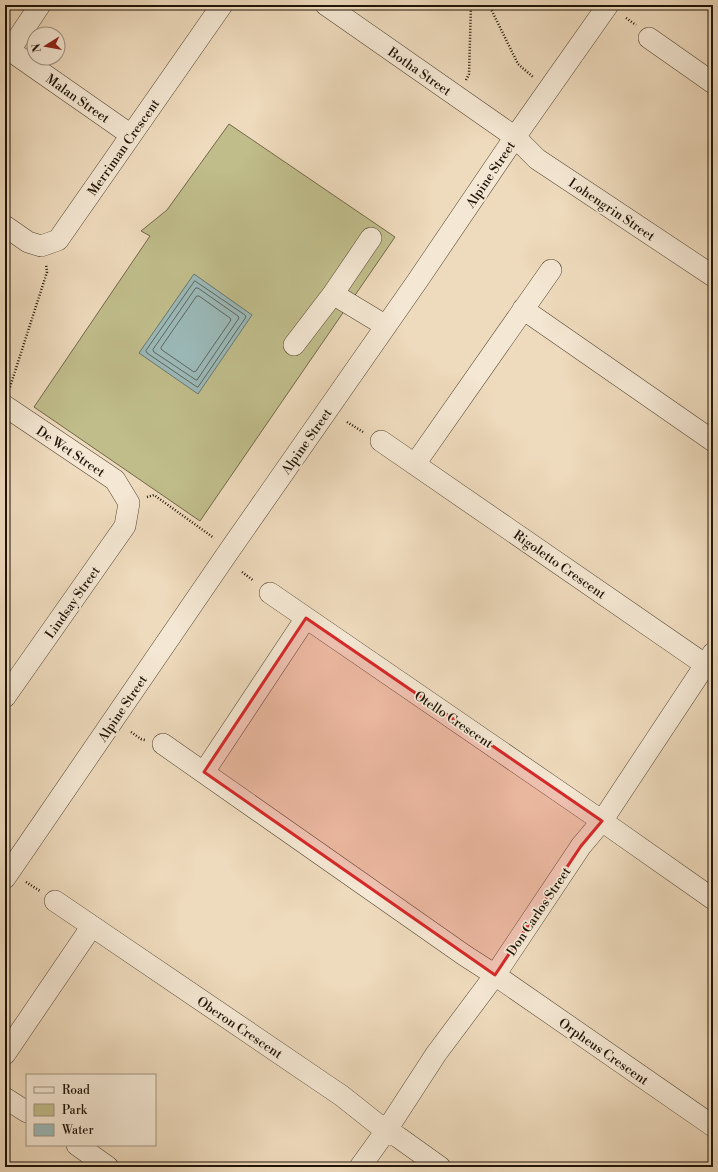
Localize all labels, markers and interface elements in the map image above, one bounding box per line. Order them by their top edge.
north arrow [26,26,66,66]
text: N [29,42,45,53]
street label: Botha Street [384,44,454,100]
street label: Malan Street [42,71,113,127]
street label: Merriman Crescent [84,96,163,199]
street label: Alpine Street [462,138,519,212]
street label: Lohengrin Street [565,175,658,245]
street label: Alpine Street [278,405,336,478]
street label: De Wet Street [33,423,108,481]
street label: Rigoletto Crescent [510,527,609,603]
street label: Lindsay Street [42,563,104,642]
street label: Alpine Street [94,672,151,746]
street label: Otello Crescent [411,688,496,752]
street label: Don Carlos Street [503,864,575,959]
street label: Oberon Crescent [194,993,285,1063]
street label: Orpheus Crescent [555,1015,652,1089]
legend [26,1074,156,1146]
text: Road [62,1083,90,1098]
text: Park [62,1103,88,1118]
text: Water [61,1123,94,1138]

